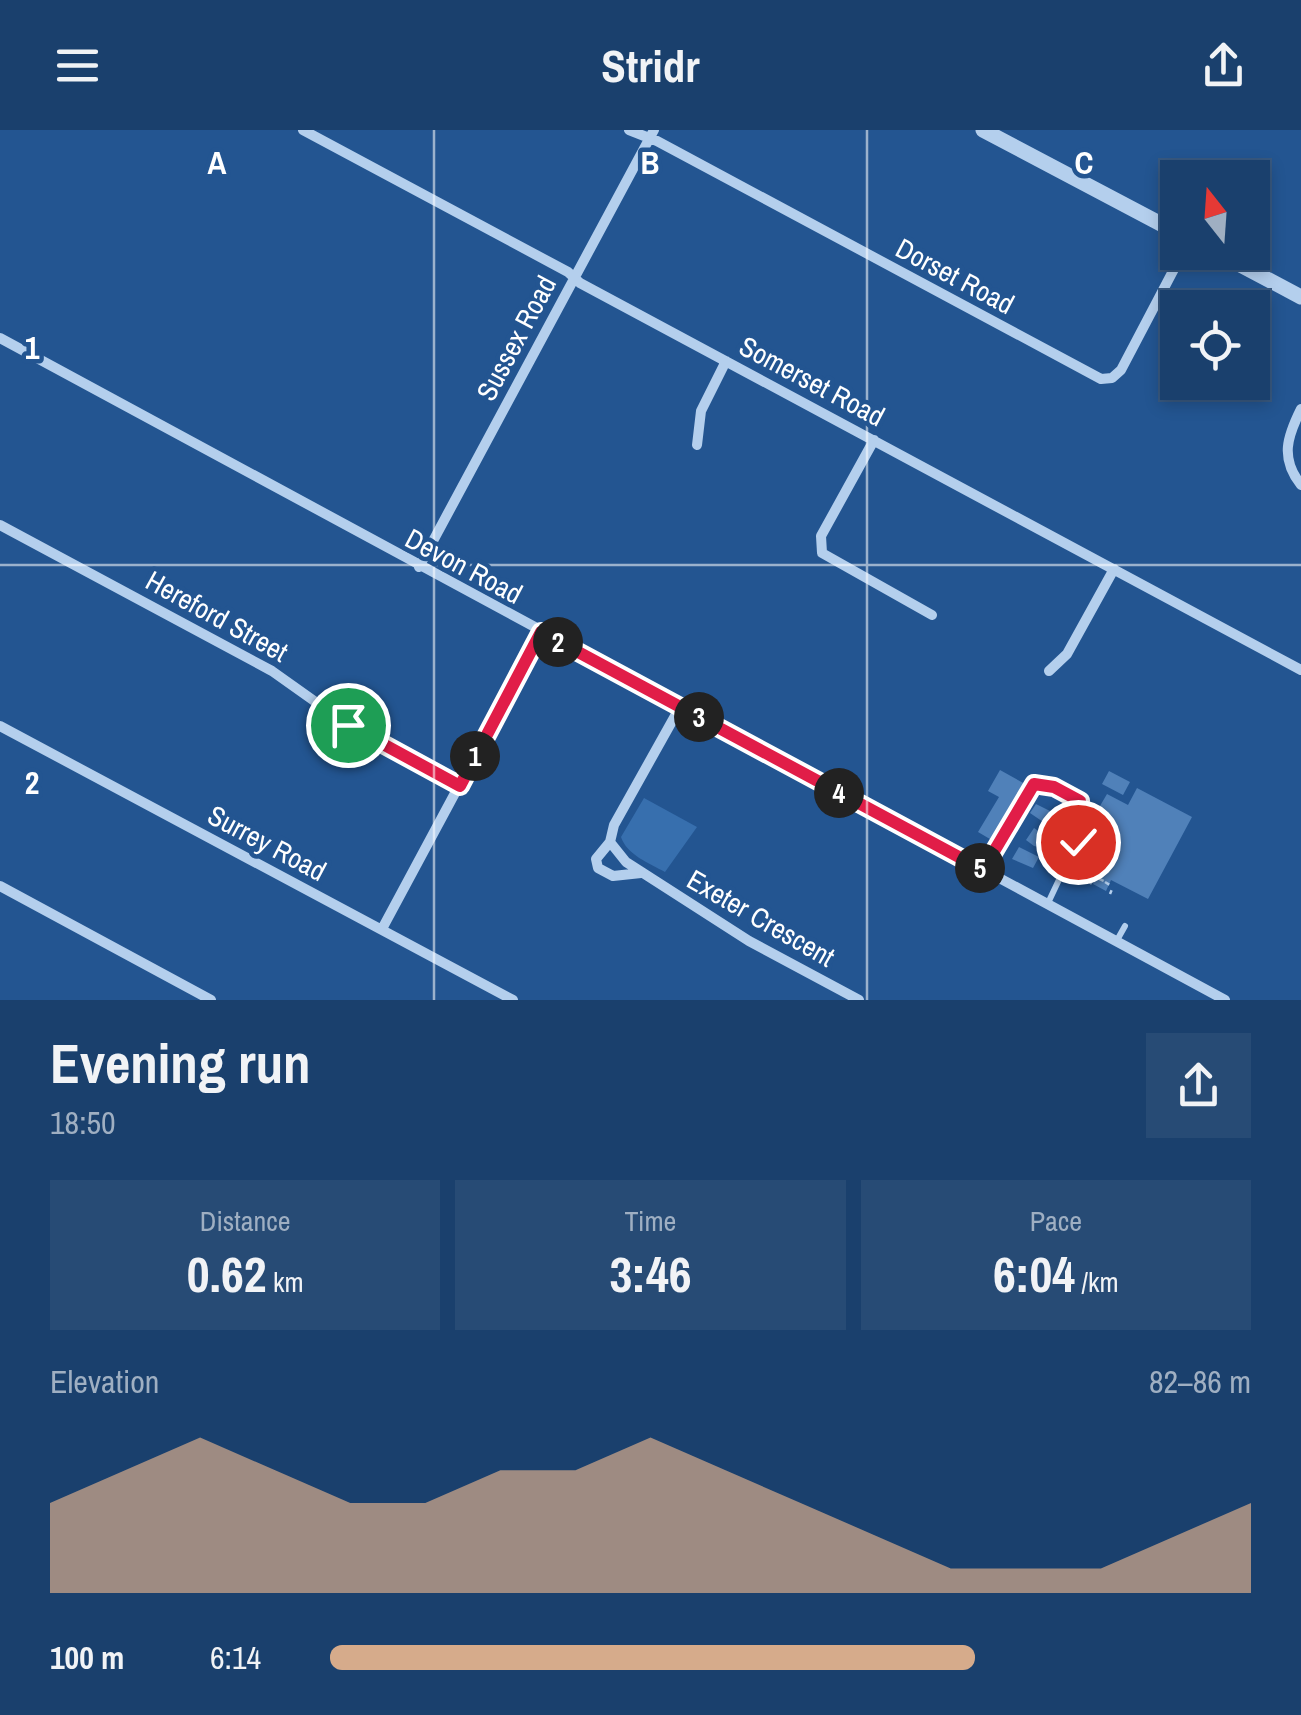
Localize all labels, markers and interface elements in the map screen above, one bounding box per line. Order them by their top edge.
text: Stridr [601,35,700,96]
icon: menu [50,38,105,93]
icon: share [1196,38,1251,93]
text: A [208,141,227,184]
text: B [641,141,659,184]
text: C [1075,141,1093,184]
north arrow [1160,160,1270,270]
map controls [1160,160,1270,400]
street label: Dorset Road [889,229,1021,323]
street label: Sussex Road [467,269,565,407]
button: locate [1160,290,1270,400]
text: 1 [25,326,40,369]
street label: Somerset Road [733,327,891,435]
street label: Devon Road [399,519,529,613]
street label: Hereford Street [139,561,295,671]
pin: 2 [533,617,583,667]
text: 2 [552,623,564,661]
pin [306,683,391,768]
pin: 3 [674,692,724,742]
icon: arrive [321,698,376,753]
text: 3 [693,698,705,736]
pin: 1 [450,731,500,781]
text: 1 [469,737,481,775]
text: 2 [25,761,39,804]
pin: 4 [814,768,864,818]
text: 4 [833,774,845,812]
street label: Surrey Road [201,796,333,890]
pin [1036,800,1121,885]
icon: check [1051,815,1106,870]
pin: 5 [955,843,1005,893]
text: 5 [974,849,986,887]
street label: Exeter Crescent [680,860,842,976]
text: Evening run [50,1026,311,1100]
button: share [1146,1033,1251,1138]
text: 18:50 [50,1101,116,1144]
text: Distance [200,1202,290,1240]
text: Time [625,1202,676,1240]
text: Pace [1030,1202,1082,1240]
text: 0.62 [187,1240,267,1308]
text: 3:46 [609,1240,692,1308]
text: 6:04 [993,1240,1075,1308]
text: km [267,1263,304,1301]
text: /km [1075,1263,1119,1301]
text: Elevation [50,1360,159,1403]
text: 82–86 m [1149,1360,1251,1403]
text: 100 m [50,1636,124,1679]
text: 6:14 [210,1636,261,1679]

